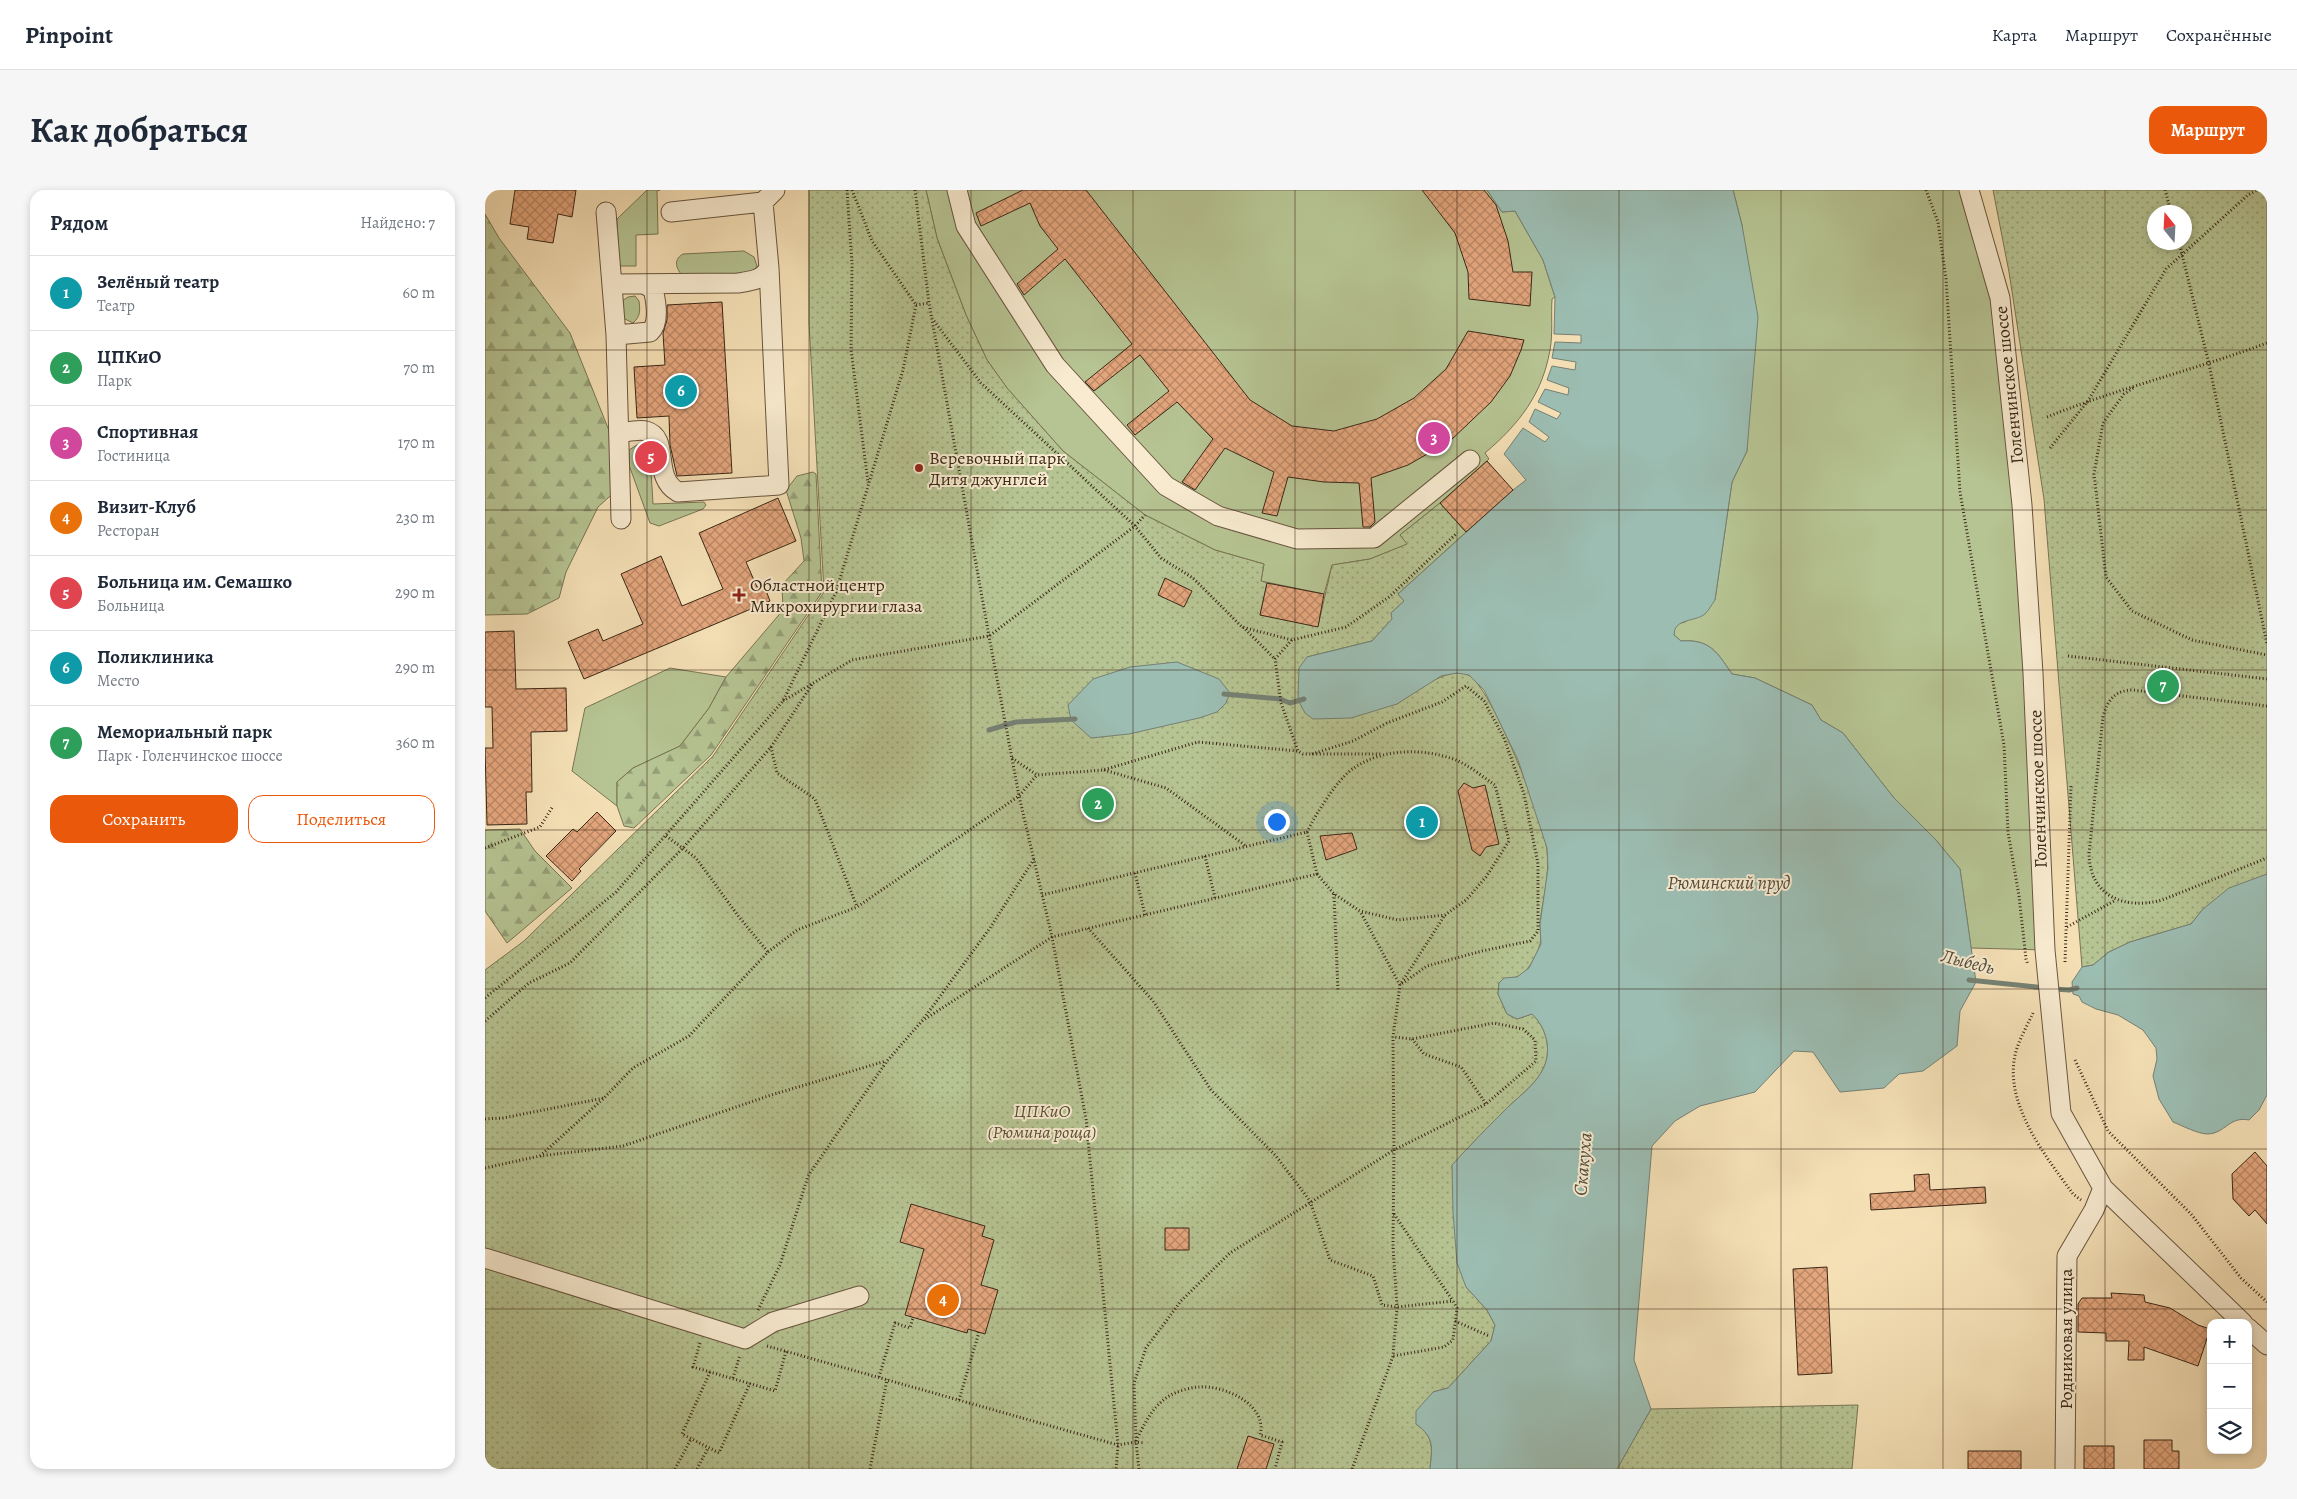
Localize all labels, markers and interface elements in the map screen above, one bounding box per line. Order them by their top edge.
text: Pinpoint [25,19,113,51]
text: Карта [1992,23,2037,47]
text: Маршрут [2065,23,2138,47]
text: Сохранённые [2166,23,2272,47]
text: Как добраться [30,106,248,154]
button: Маршрут [2149,106,2267,154]
north arrow [2147,205,2192,250]
text: Рядом [50,209,108,237]
text: Найдено: 7 [360,212,435,234]
text: Зелёный театр [97,269,219,295]
text: 1 [63,282,69,304]
text: 60 m [403,282,435,304]
text: Театр [97,295,135,317]
street label: Голенчинское шоссе [1989,305,2029,465]
text: ЦПКиО [97,344,161,370]
text: 2 [62,357,70,379]
text: 70 m [403,357,435,379]
text: Парк [97,370,132,392]
pin: 6 [665,372,697,410]
text: Спортивная [97,419,198,445]
pin: 3 [1418,419,1450,457]
text: 3 [63,432,69,454]
text: 170 m [398,432,435,454]
pin: 5 [635,438,667,476]
text: Гостиница [97,445,170,467]
place label: Веревочный парк Дитя джунглей [929,446,1066,491]
marker: Веревочный парк Дитя джунглей [913,462,925,474]
text: Визит-Клуб [97,494,196,520]
text: 4 [62,507,70,529]
text: 230 m [396,507,435,529]
text: Ресторан [97,520,160,542]
text: Больница им. Семашко [97,569,292,595]
place label: Областной центр Микрохирургии глаза [750,573,923,618]
text: 5 [63,582,69,604]
text: 290 m [395,582,435,604]
marker: Областной центр Микрохирургии глаза [732,588,746,602]
text: Больница [97,595,165,617]
text: Поликлиника [97,644,214,670]
text: 6 [62,657,70,679]
text: 290 m [395,657,435,679]
pin: 7 [2147,667,2179,705]
text: Место [97,670,140,692]
street label: Голенчинское шоссе [2023,709,2053,869]
text: Мемориальный парк [97,719,272,745]
text: 7 [63,732,69,754]
text: 360 m [396,732,435,754]
text: Парк · Голенчинское шоссе [97,745,283,767]
pin: 2 [1082,785,1114,823]
button: Сохранить [50,795,238,843]
button: Поделиться [248,795,435,843]
pin: 1 [1406,803,1438,841]
your location [1264,809,1290,835]
water label: Рюминский пруд [1667,870,1791,896]
water label: Лыбедь [1937,943,1997,981]
park label: ЦПКиО (Рюмина роща) [987,1099,1097,1144]
water label: Скакуха [1567,1131,1599,1197]
street label: Родниковая улица [2054,1268,2078,1410]
pin: 4 [927,1281,959,1319]
map controls [2207,1319,2252,1454]
button: + [2207,1319,2252,1364]
button: − [2207,1364,2252,1409]
button: layers [2207,1409,2252,1454]

